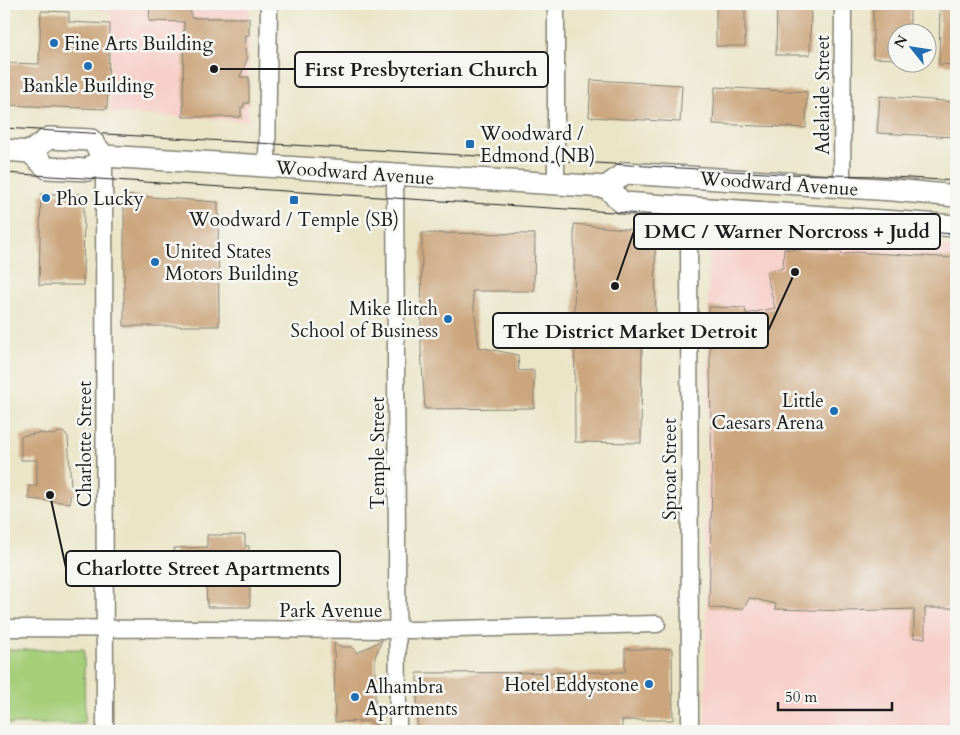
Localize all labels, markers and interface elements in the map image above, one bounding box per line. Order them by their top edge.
north arrow [888,22,938,72]
place label: Fine Arts Building [64,31,213,57]
text: N [890,32,912,52]
street label: Adelaide Street [810,35,836,155]
marker: Fine Arts Building [48,37,60,49]
callout: First Presbyterian Church [295,52,548,87]
text: First Presbyterian Church [304,56,538,83]
marker: Bankle Building [82,60,94,72]
place label: Bankle Building [22,73,154,99]
place label: Woodward / Edmond (NB) [479,121,595,169]
marker: Woodward / Edmond (NB) [464,138,476,150]
street label: Woodward Avenue [274,154,435,192]
street label: Woodward Avenue [698,165,859,203]
place label: Pho Lucky [56,186,144,212]
marker: Pho Lucky [40,192,52,204]
marker: Woodward / Temple (SB) [288,194,300,206]
place label: Woodward / Temple (SB) [188,207,399,233]
callout: DMC / Warner Norcross + Judd [634,214,940,249]
text: DMC / Warner Norcross + Judd [644,218,931,245]
place label: United States Motors Building [165,239,299,287]
marker: United States Motors Building [149,256,161,268]
place label: Mike Ilitch School of Business [291,296,439,344]
marker: Mike Ilitch School of Business [442,313,454,325]
callout: The District Market Detroit [493,313,768,348]
text: The District Market Detroit [503,318,757,345]
street label: Charlotte Street [72,381,98,507]
place label: Little Caesars Arena [712,388,824,436]
street label: Temple Street [365,396,391,510]
marker: Little Caesars Arena [828,405,840,417]
street label: Sproat Street [657,418,683,520]
callout: Charlotte Street Apartments [66,551,340,586]
text: Charlotte Street Apartments [76,555,330,582]
street label: Park Avenue [279,598,383,624]
place label: Hotel Eddystone [504,672,639,698]
place label: Alhambra Apartments [365,674,458,722]
marker: Hotel Eddystone [643,678,655,690]
scale bar [778,680,891,712]
text: 50 m [785,687,817,707]
marker: Alhambra Apartments [349,691,361,703]

